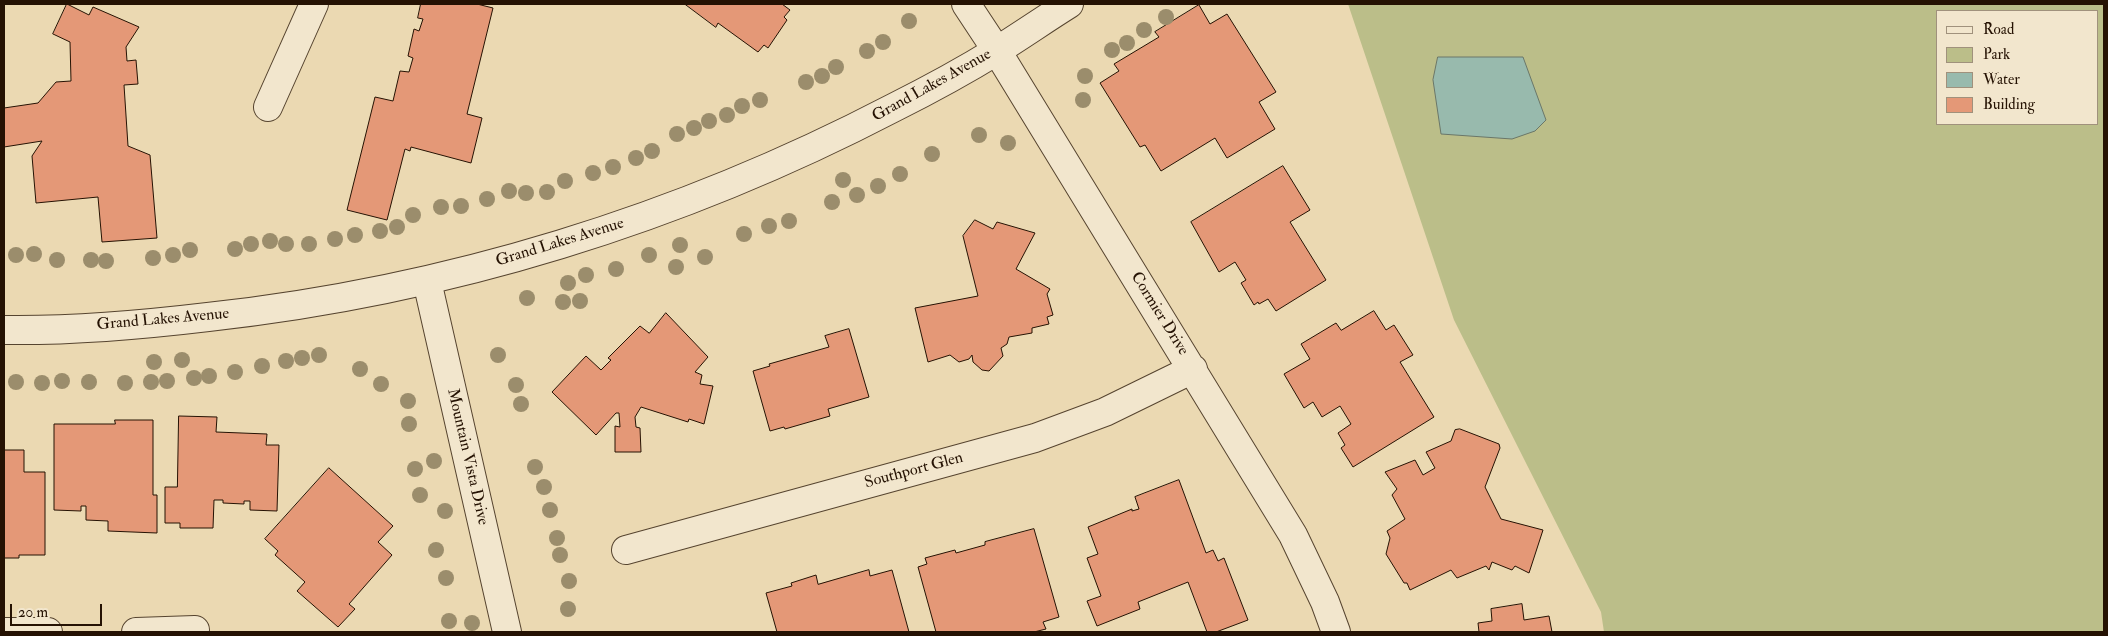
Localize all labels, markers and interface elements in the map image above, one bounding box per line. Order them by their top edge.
legend [1936,10,2098,125]
text: Road [1983,20,2014,39]
street label: Grand Lakes Avenue [869,45,995,127]
text: Park [1983,45,2010,64]
text: Water [1983,70,2020,89]
text: Building [1983,95,2035,114]
street label: Grand Lakes Avenue [494,214,626,272]
street label: Cormier Drive [1126,269,1192,359]
street label: Grand Lakes Avenue [96,305,230,335]
street label: Mountain Vista Drive [442,387,492,527]
street label: Southport Glen [863,449,965,493]
scale bar [12,594,105,626]
text: 20 m [18,603,48,622]

